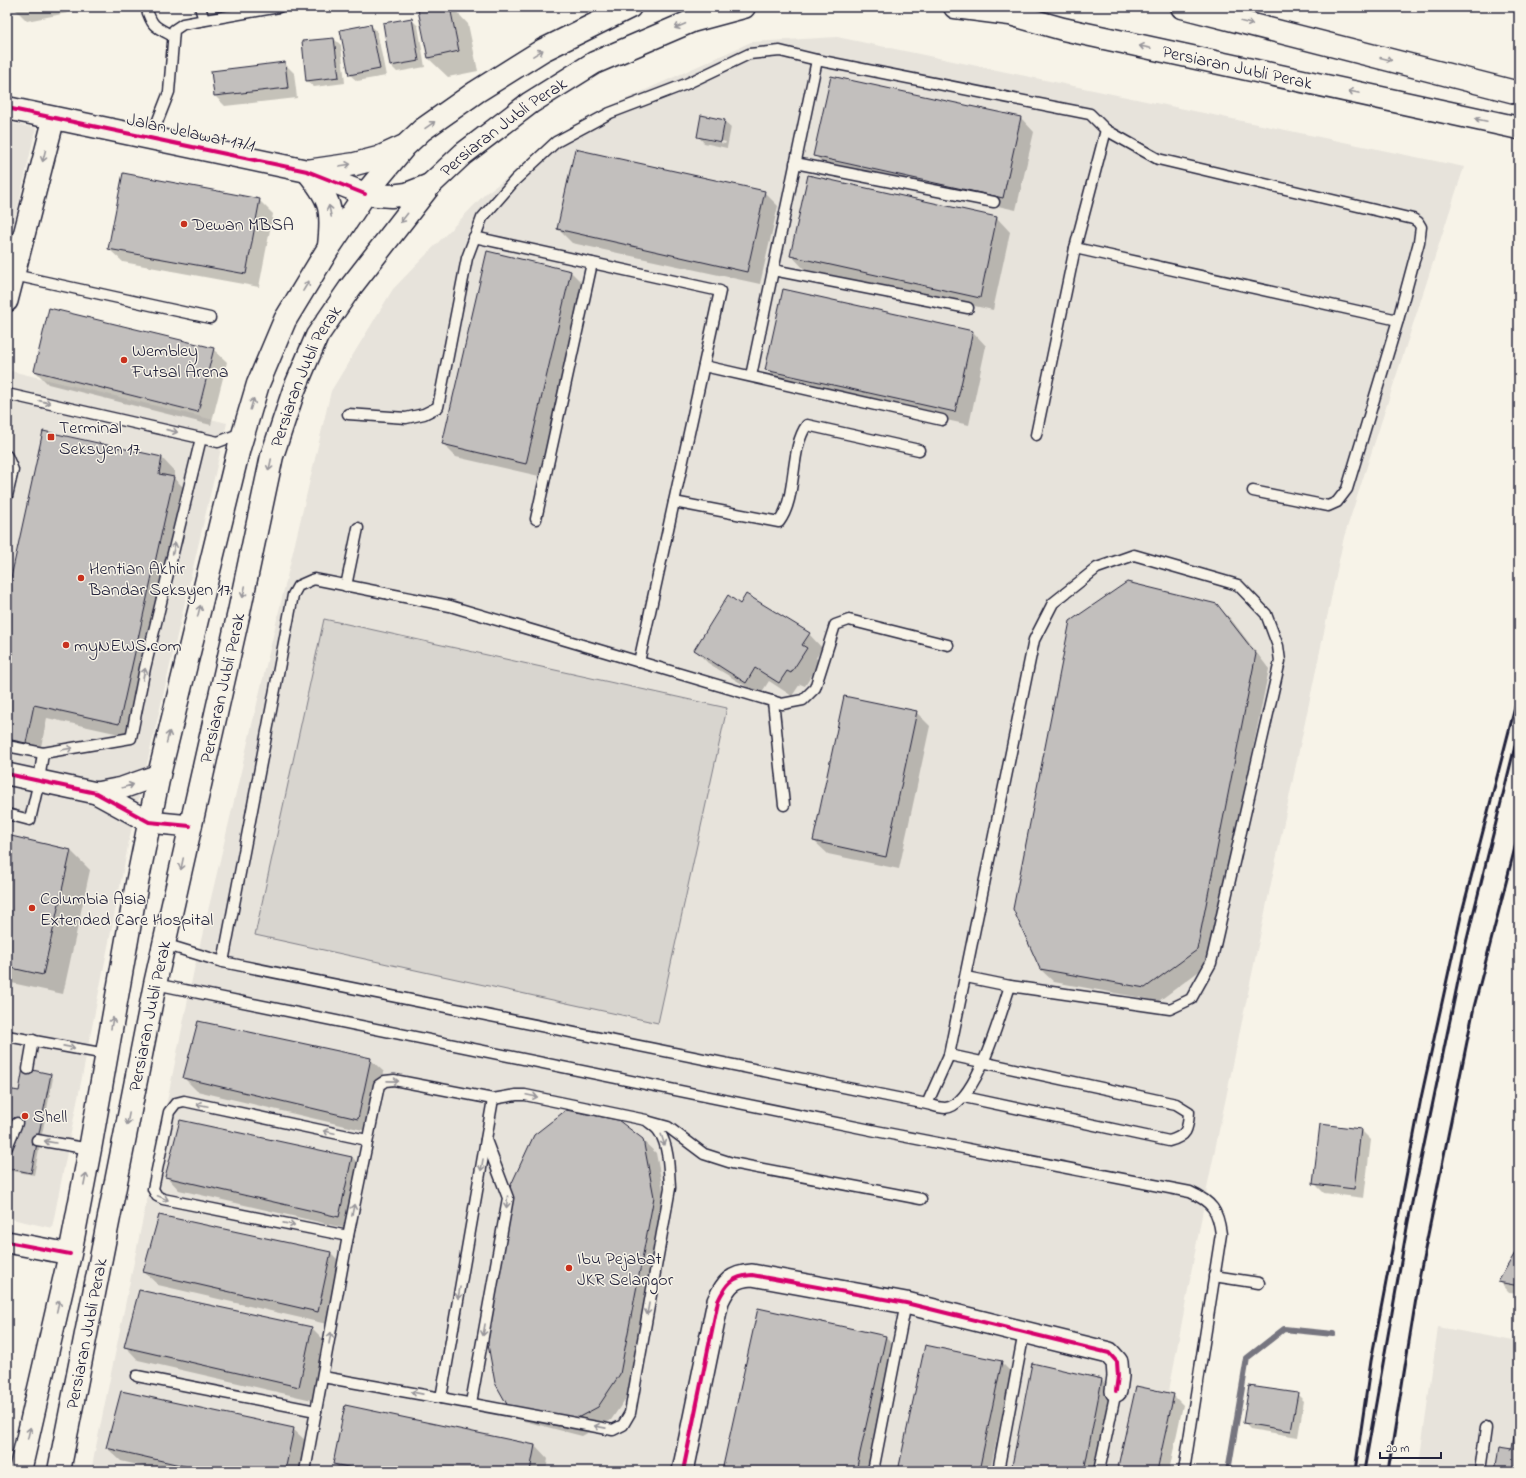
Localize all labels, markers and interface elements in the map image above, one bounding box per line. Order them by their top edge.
one-way arrow [1240,20,1253,28]
one-way arrow [674,23,686,30]
street label: Persiaran Jubli Perak [1159,40,1315,98]
one-way arrow [1139,42,1152,50]
one-way arrow [532,49,544,57]
one-way arrow [1379,56,1392,63]
street label: Persiaran Jubli Perak [435,72,573,184]
one-way arrow [1348,88,1361,96]
street label: Jalan Jelawat 17/1 [124,108,257,160]
one-way arrow [1475,116,1488,124]
one-way arrow [424,121,435,129]
one-way arrow [40,149,48,162]
one-way arrow [338,161,351,169]
one-way arrow [325,204,333,217]
place label: Dewan MBSA [191,213,294,239]
one-way arrow [400,213,409,224]
marker: Dewan MBSA [179,219,189,229]
one-way arrow [303,280,311,292]
street label: Persiaran Jubli Perak [265,301,349,451]
place label: Wembley Futsal Arena [131,339,228,386]
marker: Wembley Futsal Arena [119,355,129,365]
one-way arrow [249,397,256,410]
one-way arrow [38,399,51,407]
place label: Terminal Seksyen 17 [59,416,141,463]
one-way arrow [165,428,178,436]
marker: Terminal Seksyen 17 [46,432,56,442]
one-way arrow [266,458,274,471]
one-way arrow [171,542,179,555]
place label: Hentian Akhir Bandar Seksyen 17 [88,557,231,604]
marker: Hentian Akhir Bandar Seksyen 17 [76,573,86,583]
one-way arrow [239,585,247,598]
one-way arrow [196,605,203,618]
street label: Persiaran Jubli Perak [194,611,253,766]
place label: myNEWS.com [74,634,182,660]
marker: myNEWS.com [61,640,71,650]
one-way arrow [141,668,149,681]
one-way arrow [165,731,173,744]
one-way arrow [60,745,73,753]
one-way arrow [121,782,134,789]
one-way arrow [177,858,185,871]
place label: Columbia Asia Extended Care Hospital [40,887,213,934]
marker: Columbia Asia Extended Care Hospital [27,903,37,913]
street label: Persiaran Jubli Perak [123,938,179,1094]
one-way arrow [108,1017,116,1030]
one-way arrow [62,1044,75,1052]
one-way arrow [386,1077,399,1084]
one-way arrow [525,1092,538,1100]
one-way arrow [195,1101,208,1109]
place label: Shell [33,1105,67,1131]
marker: Shell [20,1111,30,1121]
one-way arrow [124,1112,132,1125]
one-way arrow [323,1128,336,1136]
one-way arrow [660,1134,667,1147]
one-way arrow [44,1138,57,1146]
one-way arrow [477,1158,485,1171]
one-way arrow [81,1173,89,1186]
one-way arrow [156,1194,168,1202]
one-way arrow [503,1196,511,1209]
one-way arrow [350,1204,358,1217]
one-way arrow [283,1221,296,1229]
place label: Ibu Pejabat JKR Selangor [577,1247,674,1295]
street label: Persiaran Jubli Perak [60,1256,116,1412]
marker: Ibu Pejabat JKR Selangor [564,1263,574,1273]
one-way arrow [455,1287,463,1300]
one-way arrow [55,1300,62,1313]
one-way arrow [644,1303,652,1316]
one-way arrow [480,1323,488,1336]
one-way arrow [326,1332,334,1345]
one-way arrow [411,1389,424,1397]
one-way arrow [593,1423,606,1431]
one-way arrow [25,1427,33,1440]
scale bar [1380,1434,1441,1460]
text: 20 m [1386,1440,1409,1458]

